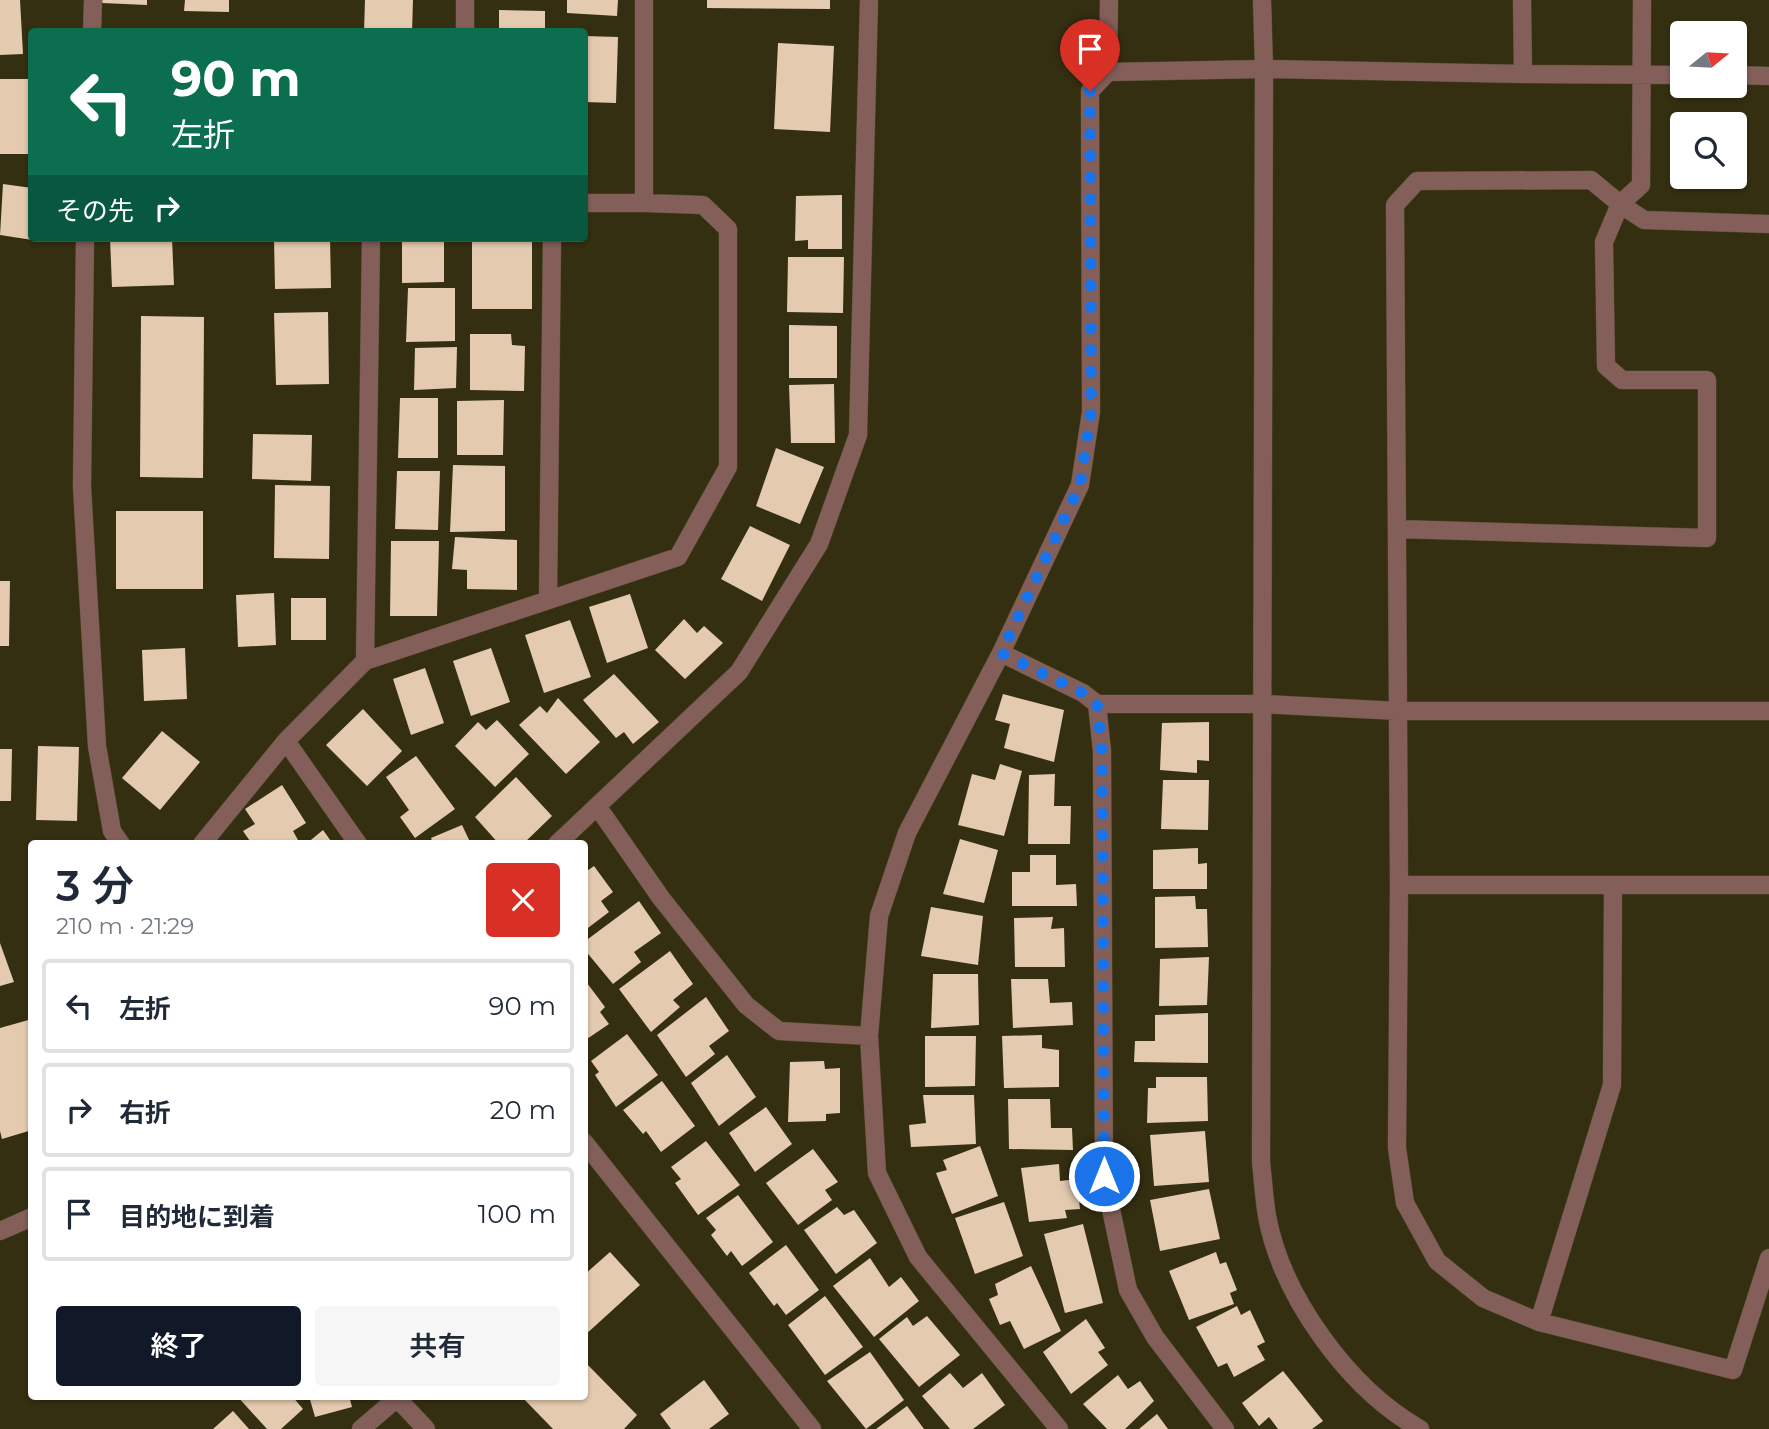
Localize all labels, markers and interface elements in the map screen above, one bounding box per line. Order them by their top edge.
pin [1060,19,1120,91]
north arrow [1670,21,1746,98]
map controls [1670,21,1747,189]
icon: arrive [1071,30,1109,68]
text: 90 m [171,49,301,108]
icon: left [56,56,147,147]
button: search [1670,112,1747,189]
text: 左折 [171,115,235,154]
icon: right [148,189,186,227]
text: その先 [56,195,134,227]
text: 3 分 [56,860,134,912]
button: close [486,863,560,937]
text: 210 m · 21:29 [56,912,194,940]
icon: left [60,987,98,1025]
text: 90 m [489,990,556,1022]
text: 左折 [119,993,171,1025]
icon: right [60,1091,98,1129]
text: 20 m [490,1094,556,1126]
text: 右折 [119,1097,171,1129]
position arrow [1067,1139,1141,1213]
icon: arrive [60,1195,98,1233]
text: 100 m [478,1198,556,1230]
text: 目的地に到着 [119,1201,275,1233]
button: 終了 [56,1306,301,1386]
button: 共有 [315,1306,560,1386]

